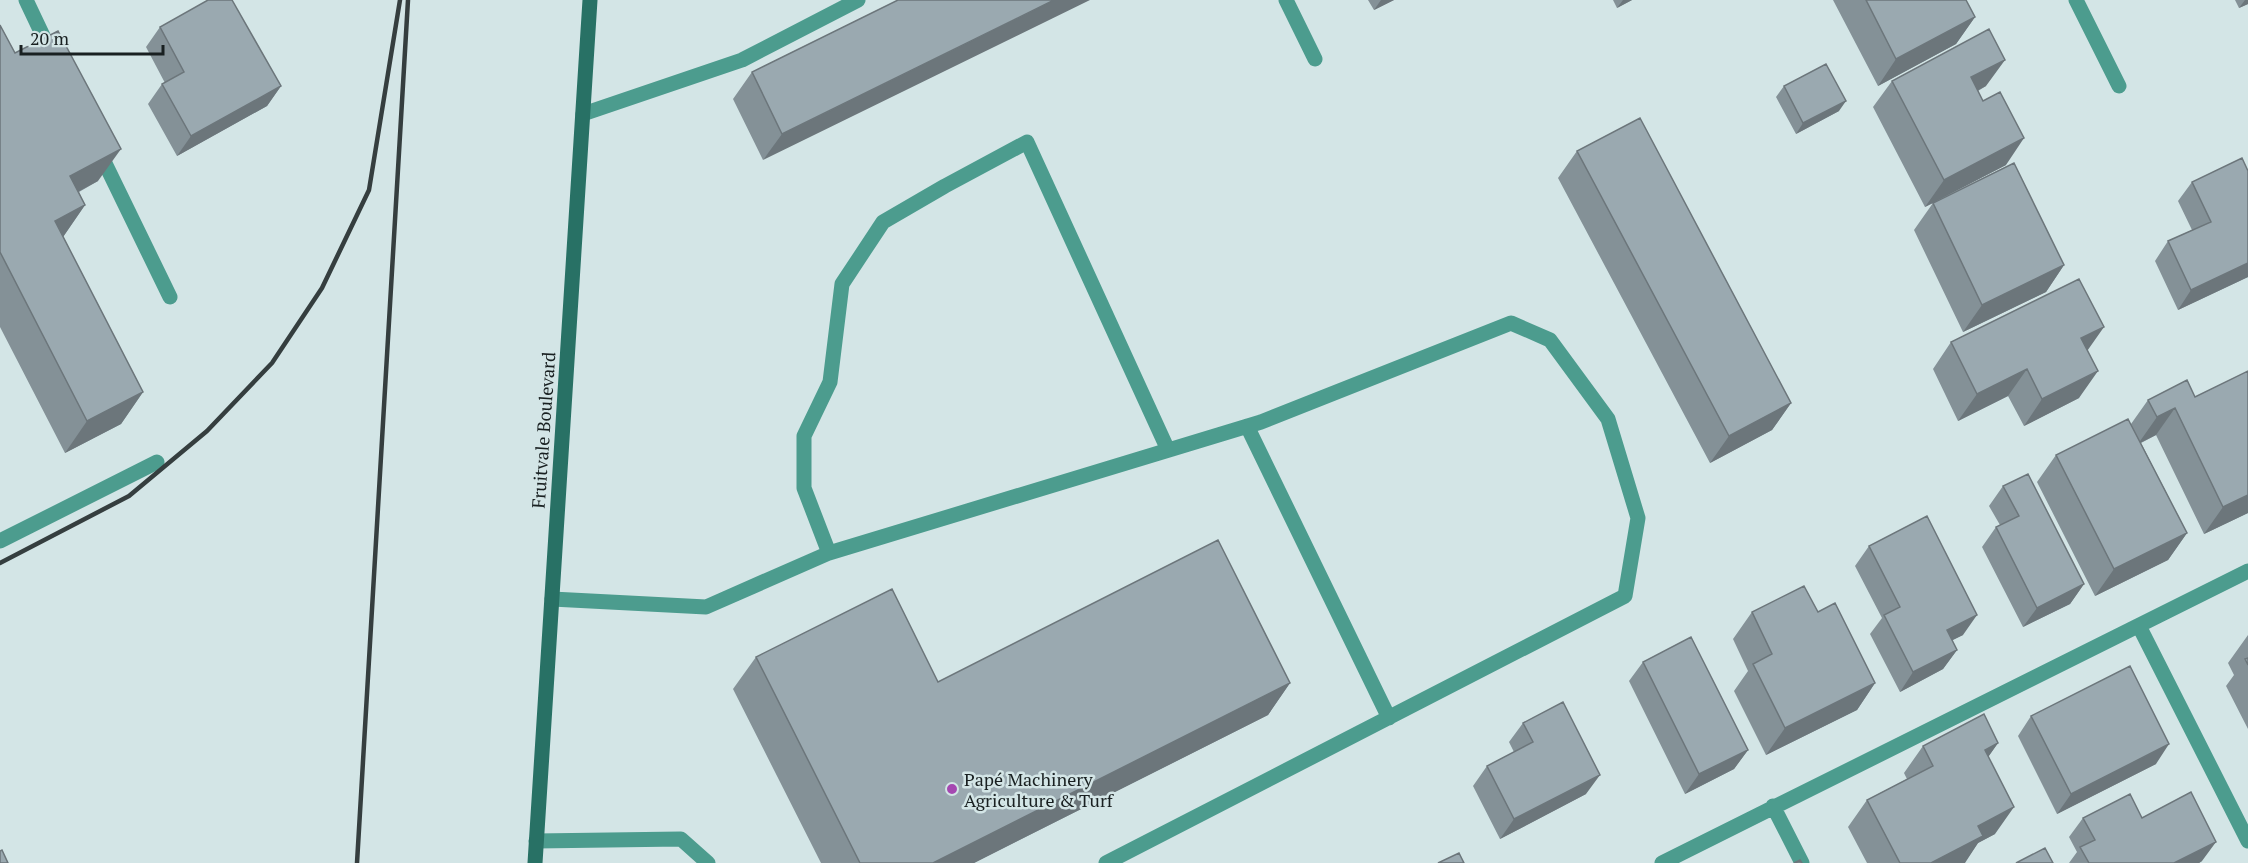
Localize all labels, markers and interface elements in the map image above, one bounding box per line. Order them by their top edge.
scale bar [21,18,164,56]
text: 20 m [30,26,70,50]
street label: Fruitvale Boulevard [526,351,560,509]
place label: Papé Machinery Agriculture & Turf [964,767,1115,812]
marker: Papé Machinery Agriculture & Turf [945,782,959,796]

